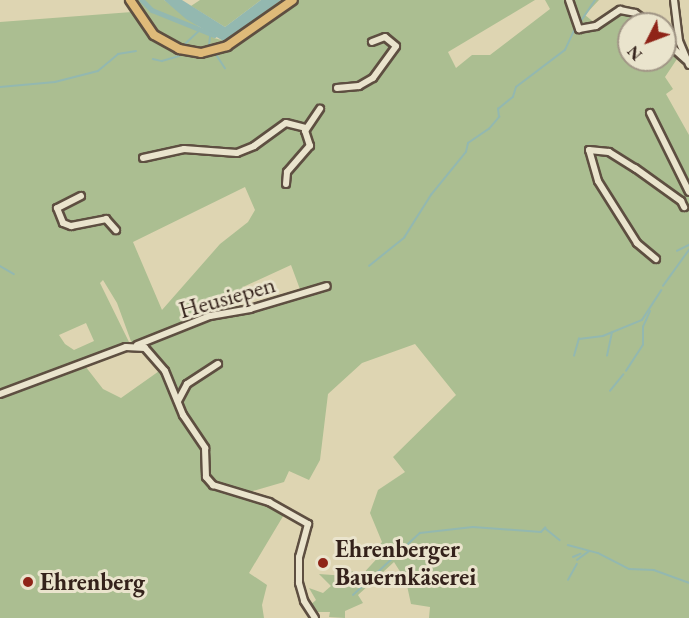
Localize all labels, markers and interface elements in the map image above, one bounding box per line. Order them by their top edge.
north arrow [617,12,677,72]
text: N [623,41,647,65]
street label: Heusiepen [175,270,279,324]
place label: Ehrenberger Bauernkäserei [335,535,476,591]
marker: Ehrenberger Bauernkäserei [316,556,330,570]
place label: Ehrenberg [40,568,145,596]
marker: Ehrenberg [21,575,35,589]

